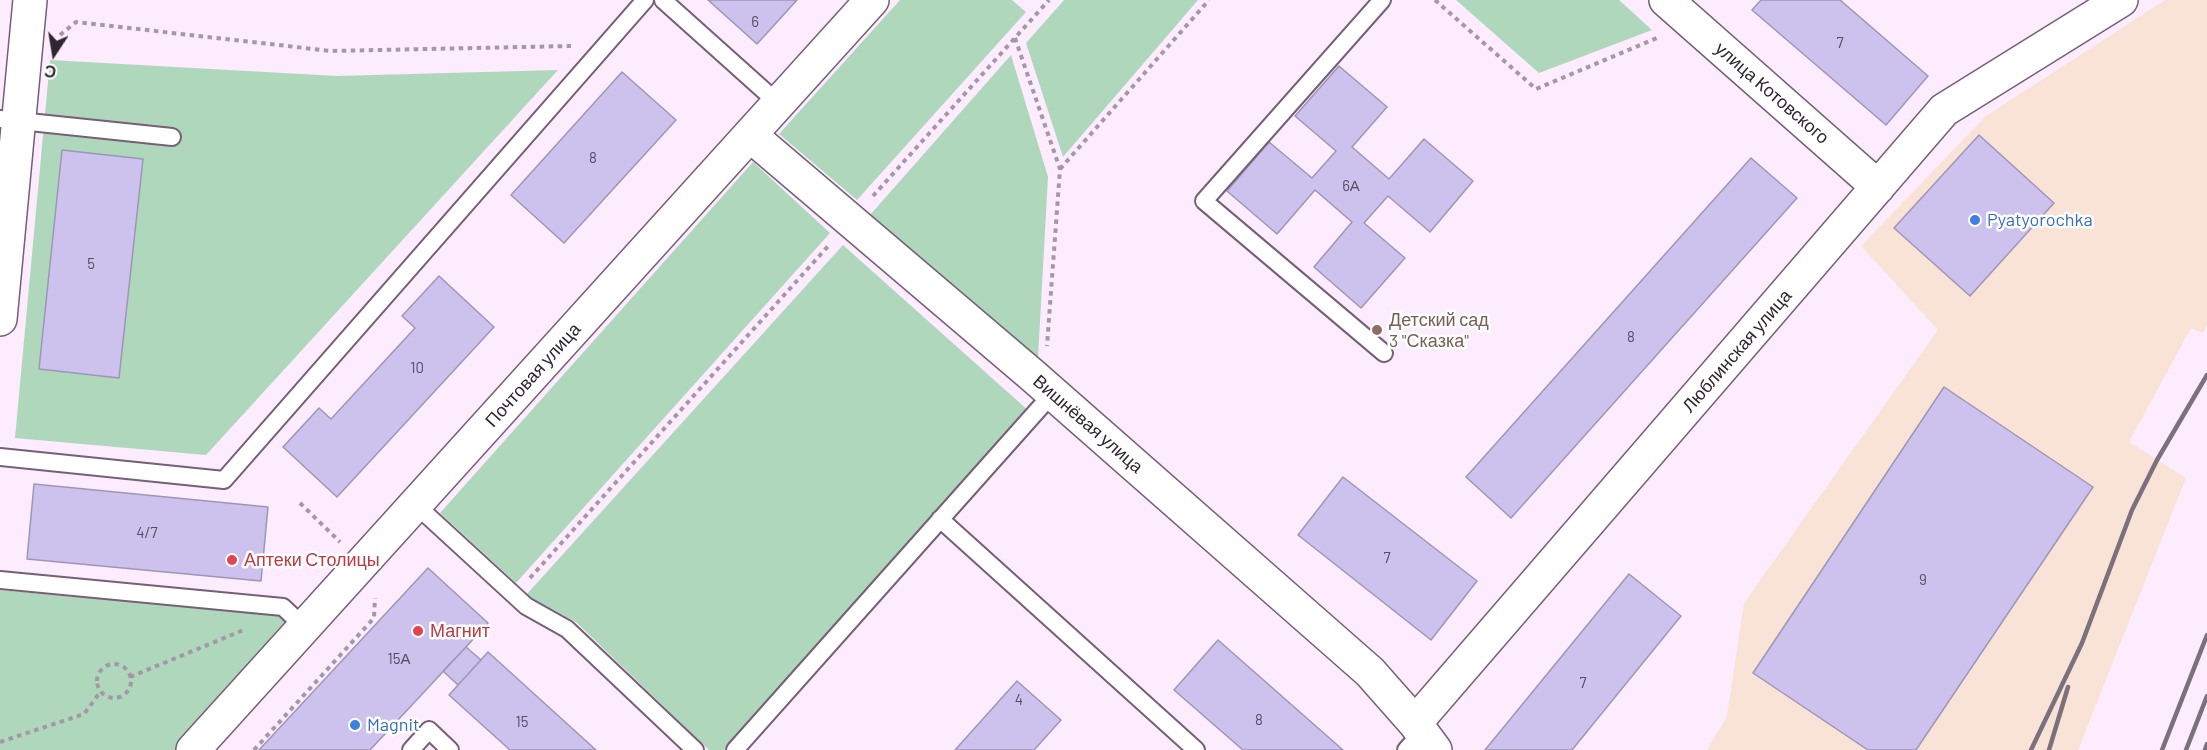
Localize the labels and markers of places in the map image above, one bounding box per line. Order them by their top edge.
place label: Pyatyorochka [1987,209,2093,231]
marker: Pyatyorochka [1968,213,1982,227]
place label: Детский сад 3 "Сказка" [1389,309,1489,352]
marker: Детский сад 3 "Сказка" [1370,323,1384,337]
place label: Аптеки Столицы [244,549,380,571]
marker: Аптеки Столицы [225,553,239,567]
place label: Магнит [430,620,490,642]
marker: Магнит [411,624,425,638]
place label: Magnit [367,714,420,736]
marker: Magnit [348,718,362,732]

